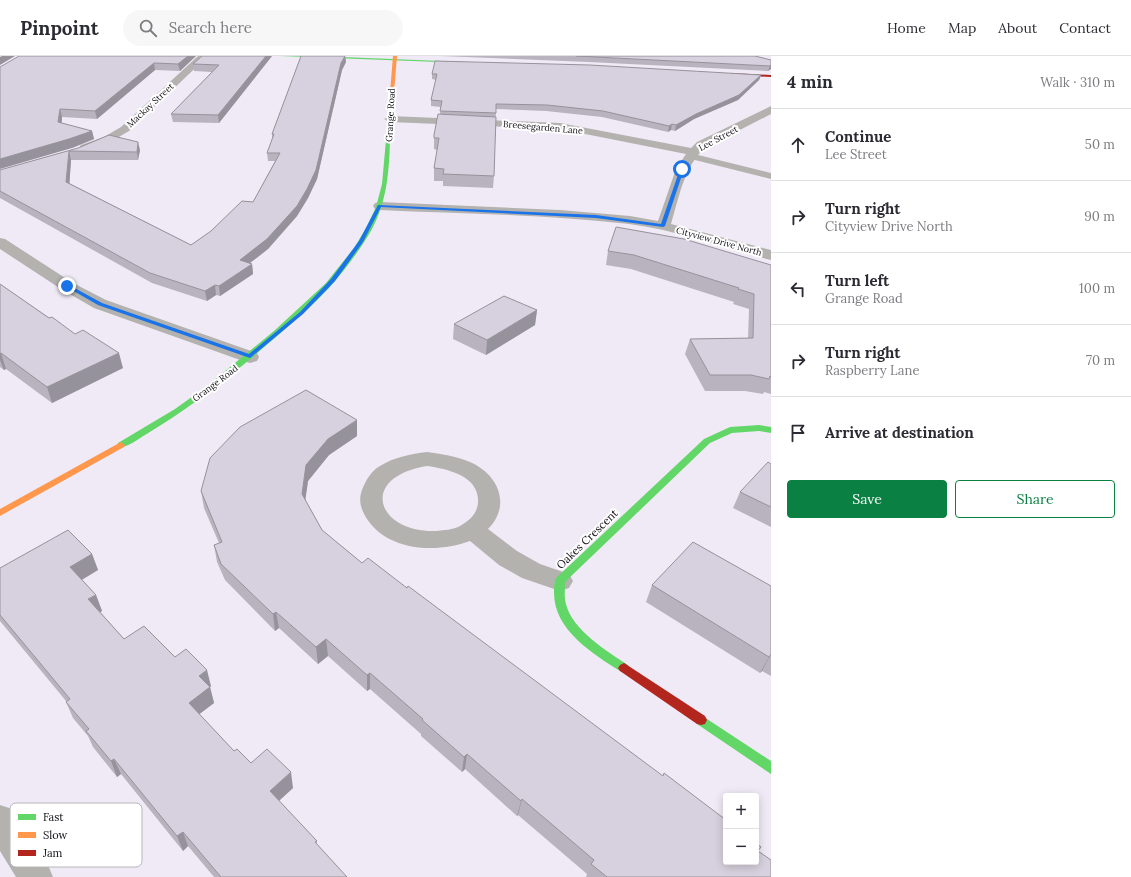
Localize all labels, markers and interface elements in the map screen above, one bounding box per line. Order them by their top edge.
search box [123,10,403,46]
text: Pinpoint [20,16,99,40]
icon: search [137,17,159,39]
text: Search here [169,18,252,37]
text: Home [887,19,926,37]
text: Map [948,19,976,37]
text: About [998,19,1037,37]
text: Contact [1059,19,1111,37]
text: 4 min [787,71,833,93]
text: Walk · 310 m [1040,74,1115,91]
street label: Mackay Street [124,80,176,129]
street label: Grange Road [383,87,397,142]
street label: Breesegarden Lane [503,118,583,136]
street label: Lee Street [697,123,740,153]
text: Continue [825,127,891,146]
icon: ahead [787,134,809,156]
text: 50 m [1085,136,1115,153]
text: Lee Street [825,146,887,163]
route start [673,160,691,178]
text: Turn right [825,199,901,218]
icon: right [787,206,809,228]
text: 90 m [1084,208,1115,225]
text: Cityview Drive North [825,218,953,235]
street label: Cityview Drive North [675,224,764,258]
text: Turn left [825,271,889,290]
route end [58,277,76,295]
icon: left [787,278,809,300]
text: 100 m [1079,280,1115,297]
text: Grange Road [825,290,903,307]
text: Turn right [825,343,901,362]
icon: right [787,350,809,372]
text: 70 m [1086,352,1115,369]
street label: Grange Road [190,362,240,404]
text: Raspberry Lane [825,362,919,379]
icon: arrive [787,422,809,444]
text: Arrive at destination [825,423,974,442]
button: Save [787,480,947,518]
button: Share [955,480,1115,518]
street label: Oakes Crescent [553,506,621,572]
map controls [723,793,759,865]
button: + [723,793,759,829]
legend [10,803,142,867]
text: Fast [43,810,64,824]
text: Slow [43,828,68,842]
button: − [723,829,759,865]
text: Jam [42,846,63,860]

